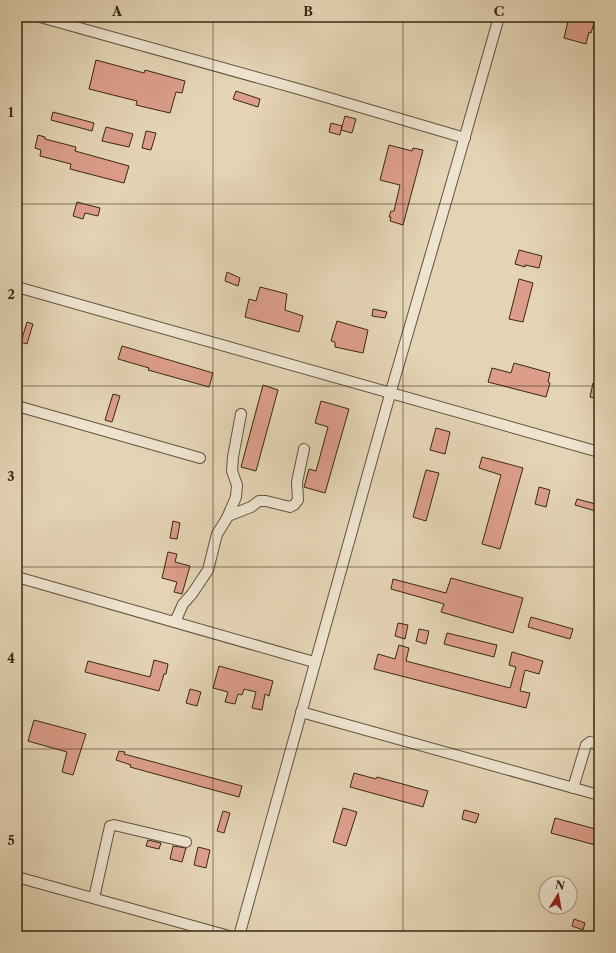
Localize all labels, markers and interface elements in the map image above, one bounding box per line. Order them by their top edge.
text: A [111,3,123,19]
text: B [303,3,313,19]
text: C [494,3,504,19]
text: 1 [8,104,14,120]
text: 2 [7,286,15,302]
text: 3 [7,468,15,484]
text: 4 [7,650,15,666]
text: 5 [7,832,15,848]
north arrow [538,875,578,915]
text: N [554,877,566,893]

